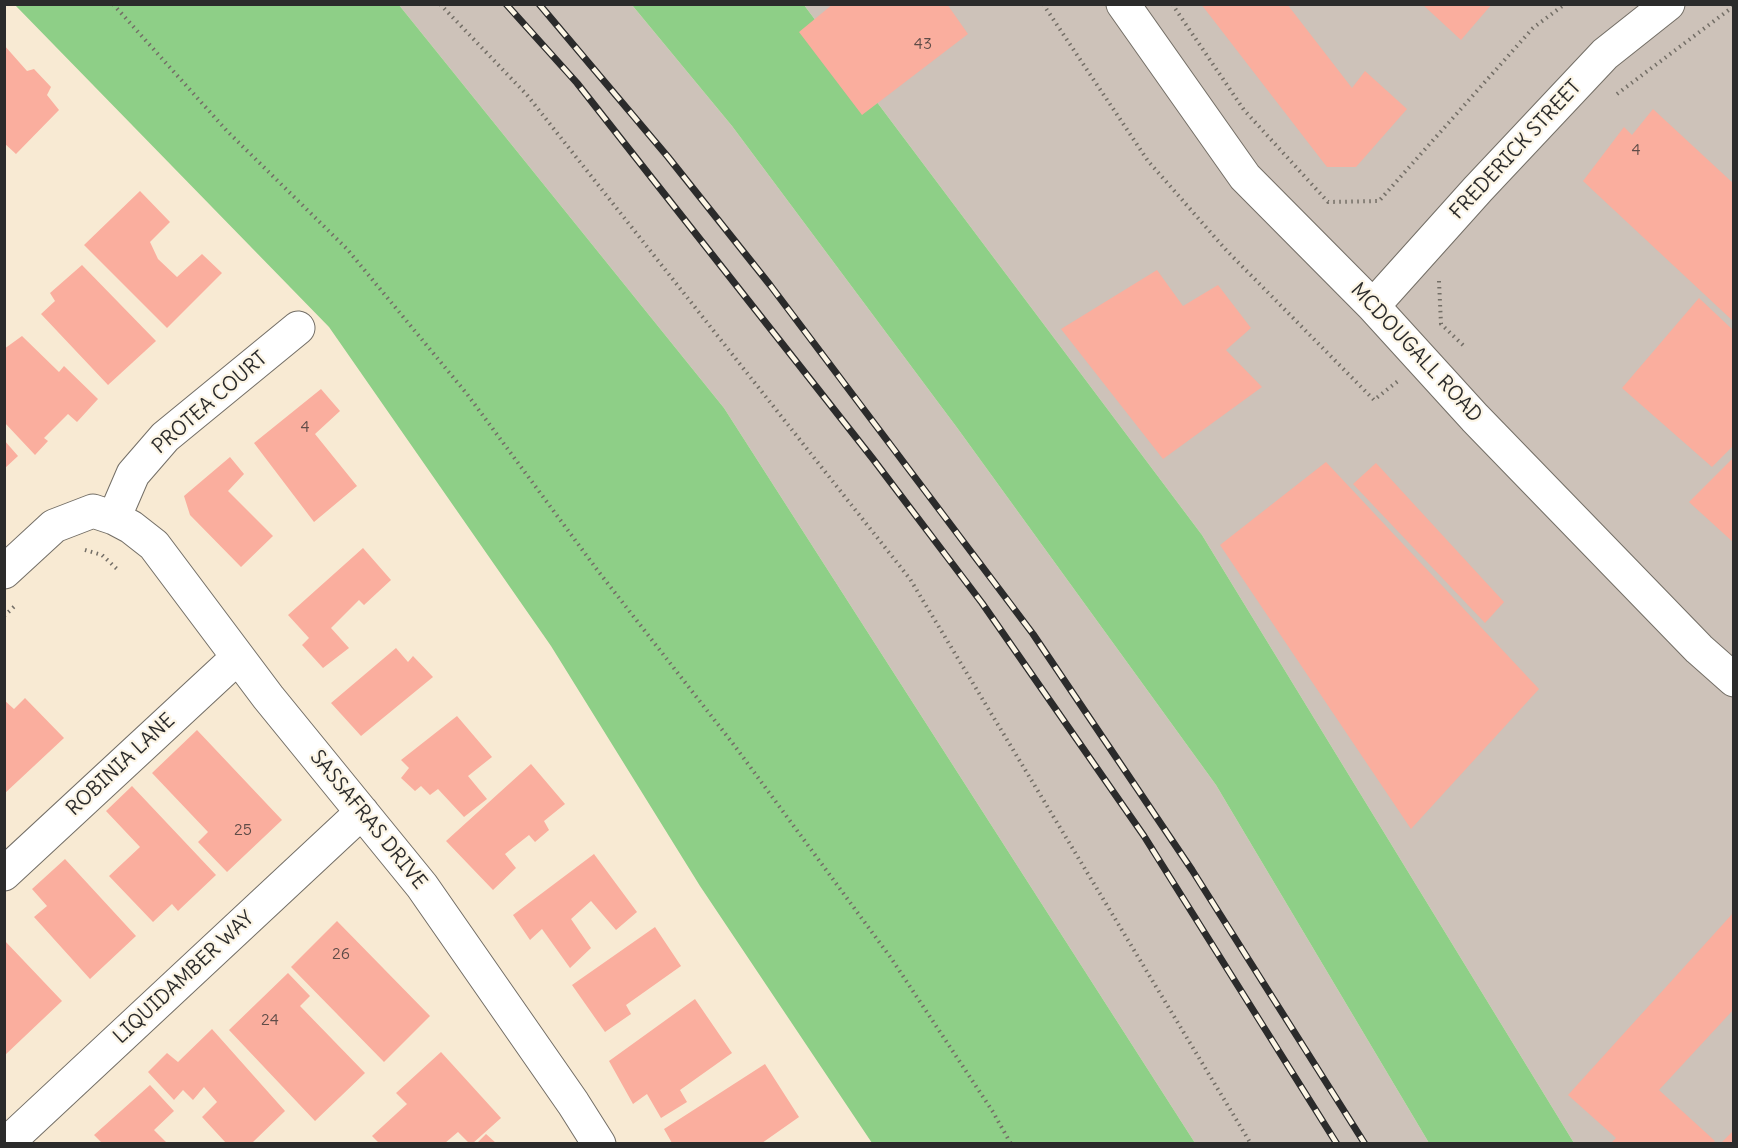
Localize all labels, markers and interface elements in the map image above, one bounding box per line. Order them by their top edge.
house number: 43 [914,34,932,54]
street label: FREDERICK STREET [1445,76,1587,224]
house number: 4 [1631,140,1641,160]
street label: MCDOUGALL ROAD [1345,278,1487,428]
street label: PROTEA COURT [148,347,272,459]
house number: 4 [300,417,310,437]
street label: ROBINIA LANE [62,709,180,821]
street label: SASSAFRAS DRIVE [305,746,431,894]
house number: 25 [234,820,252,840]
street label: LIQUIDAMBER WAY [109,907,259,1049]
house number: 26 [332,944,350,964]
house number: 24 [261,1010,279,1030]

